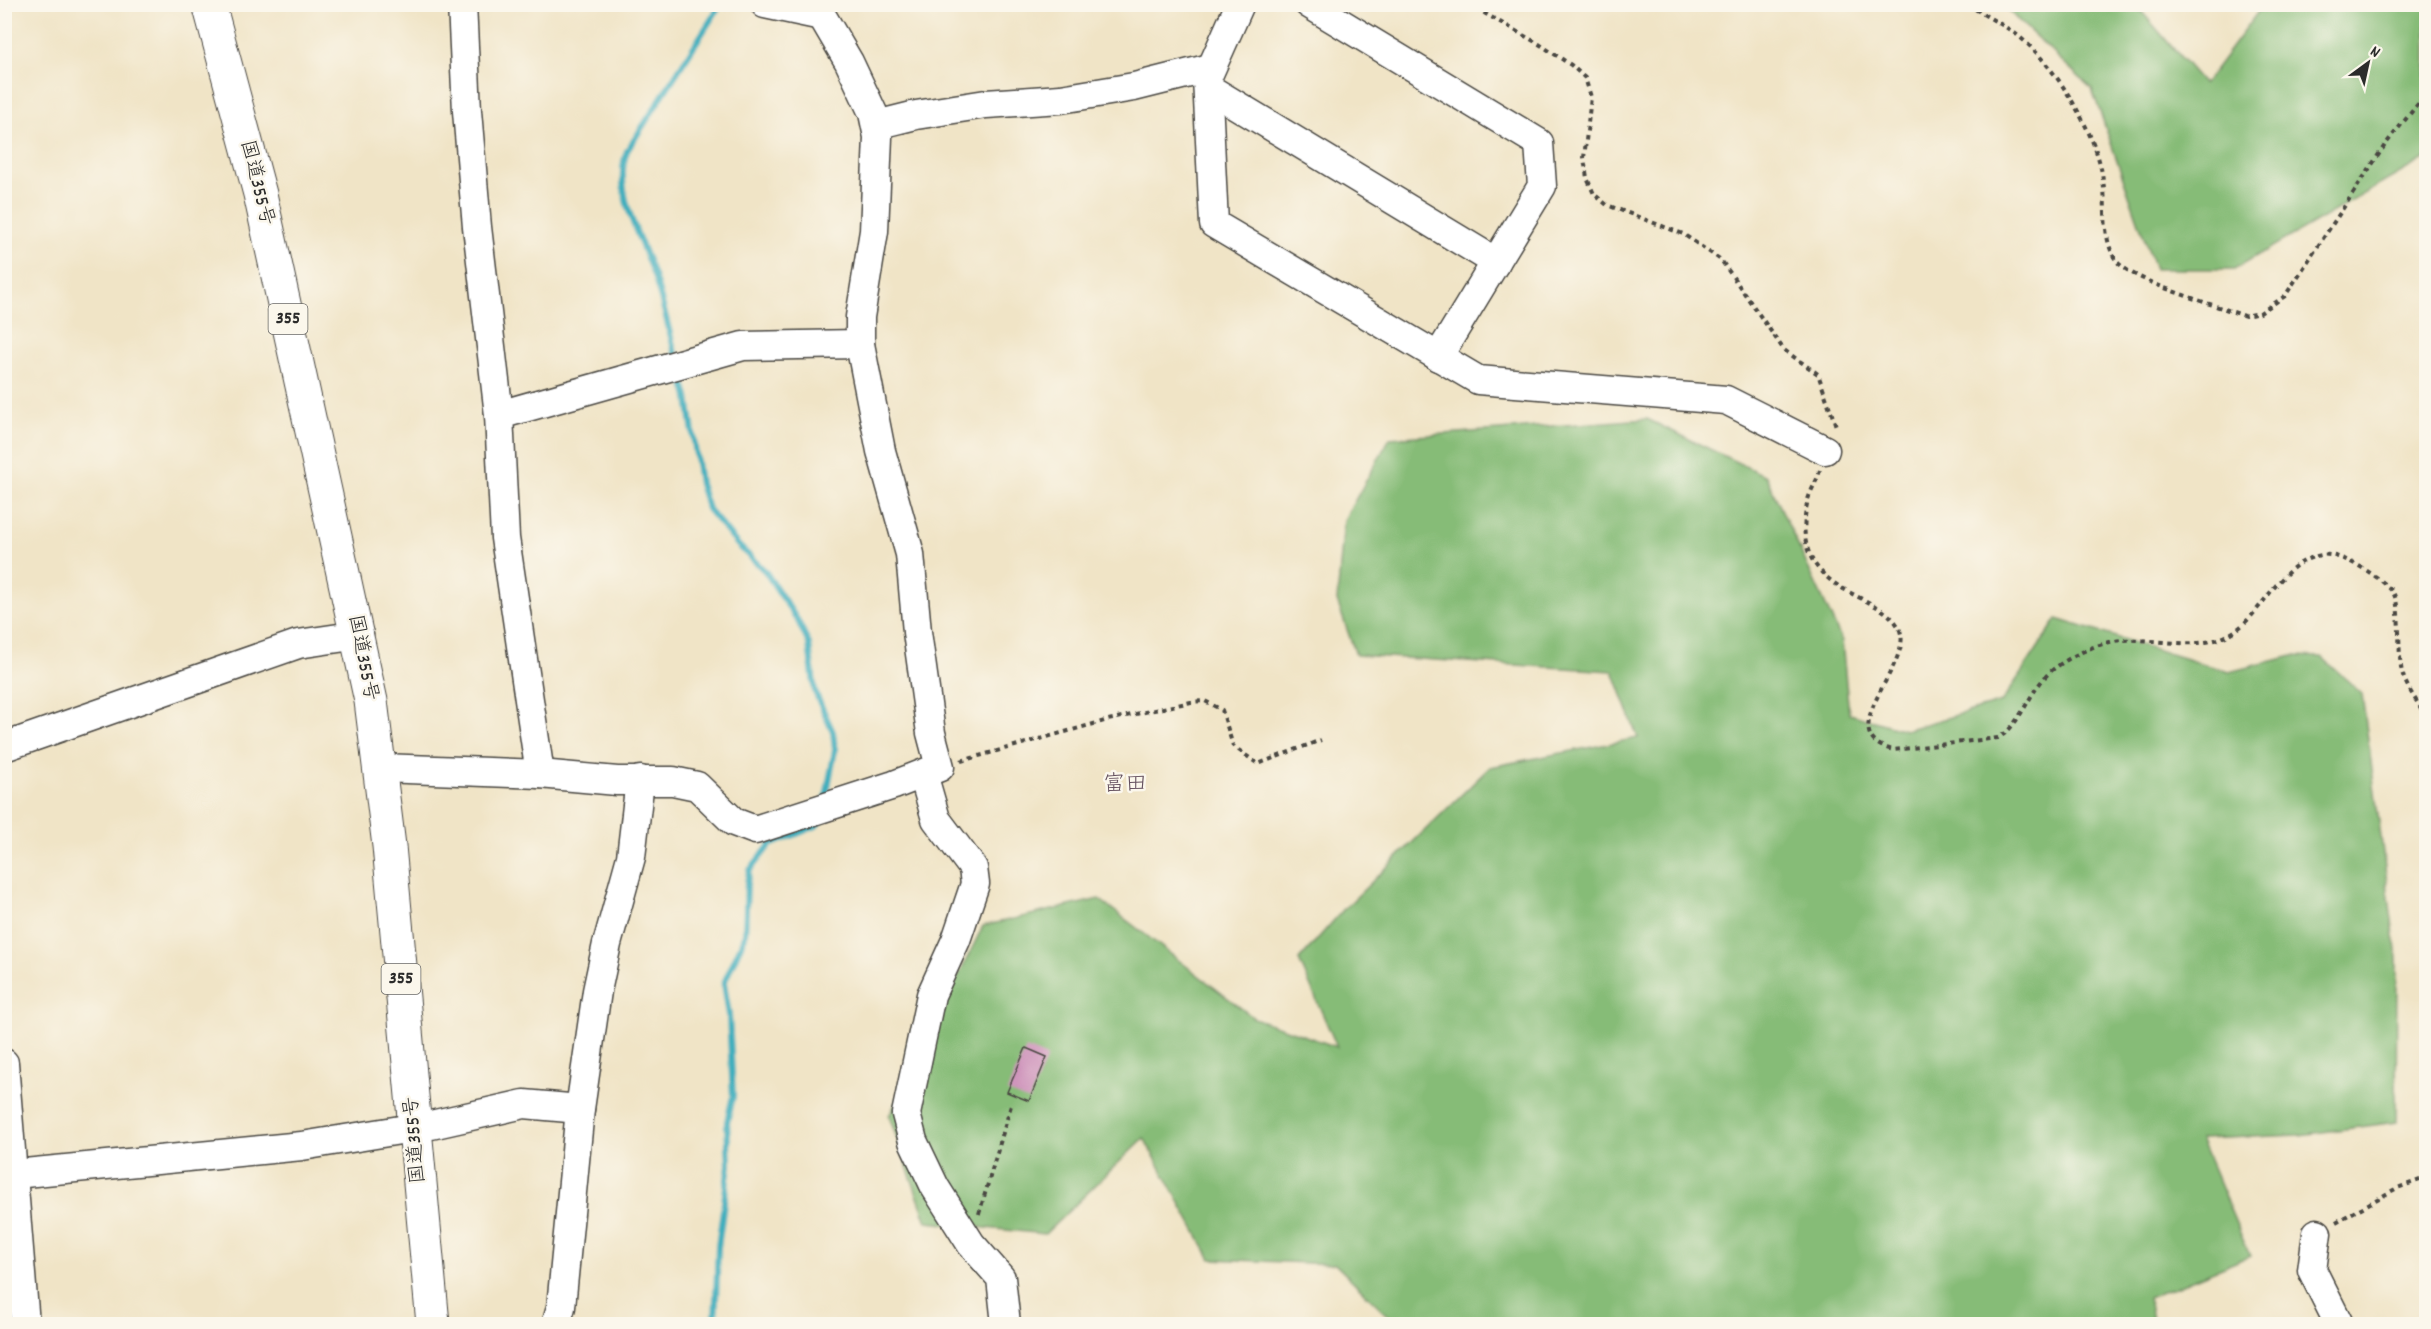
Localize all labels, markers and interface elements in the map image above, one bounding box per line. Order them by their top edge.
north arrow [2338,33,2398,93]
text: N [2365,41,2384,64]
street label: 国道355号 [232,137,280,229]
road number: 355 [268,304,308,334]
street label: 国道355号 [340,612,384,704]
district label: 富田 [1103,770,1147,801]
road number: 355 [382,964,420,994]
street label: 国道355号 [398,1095,434,1185]

